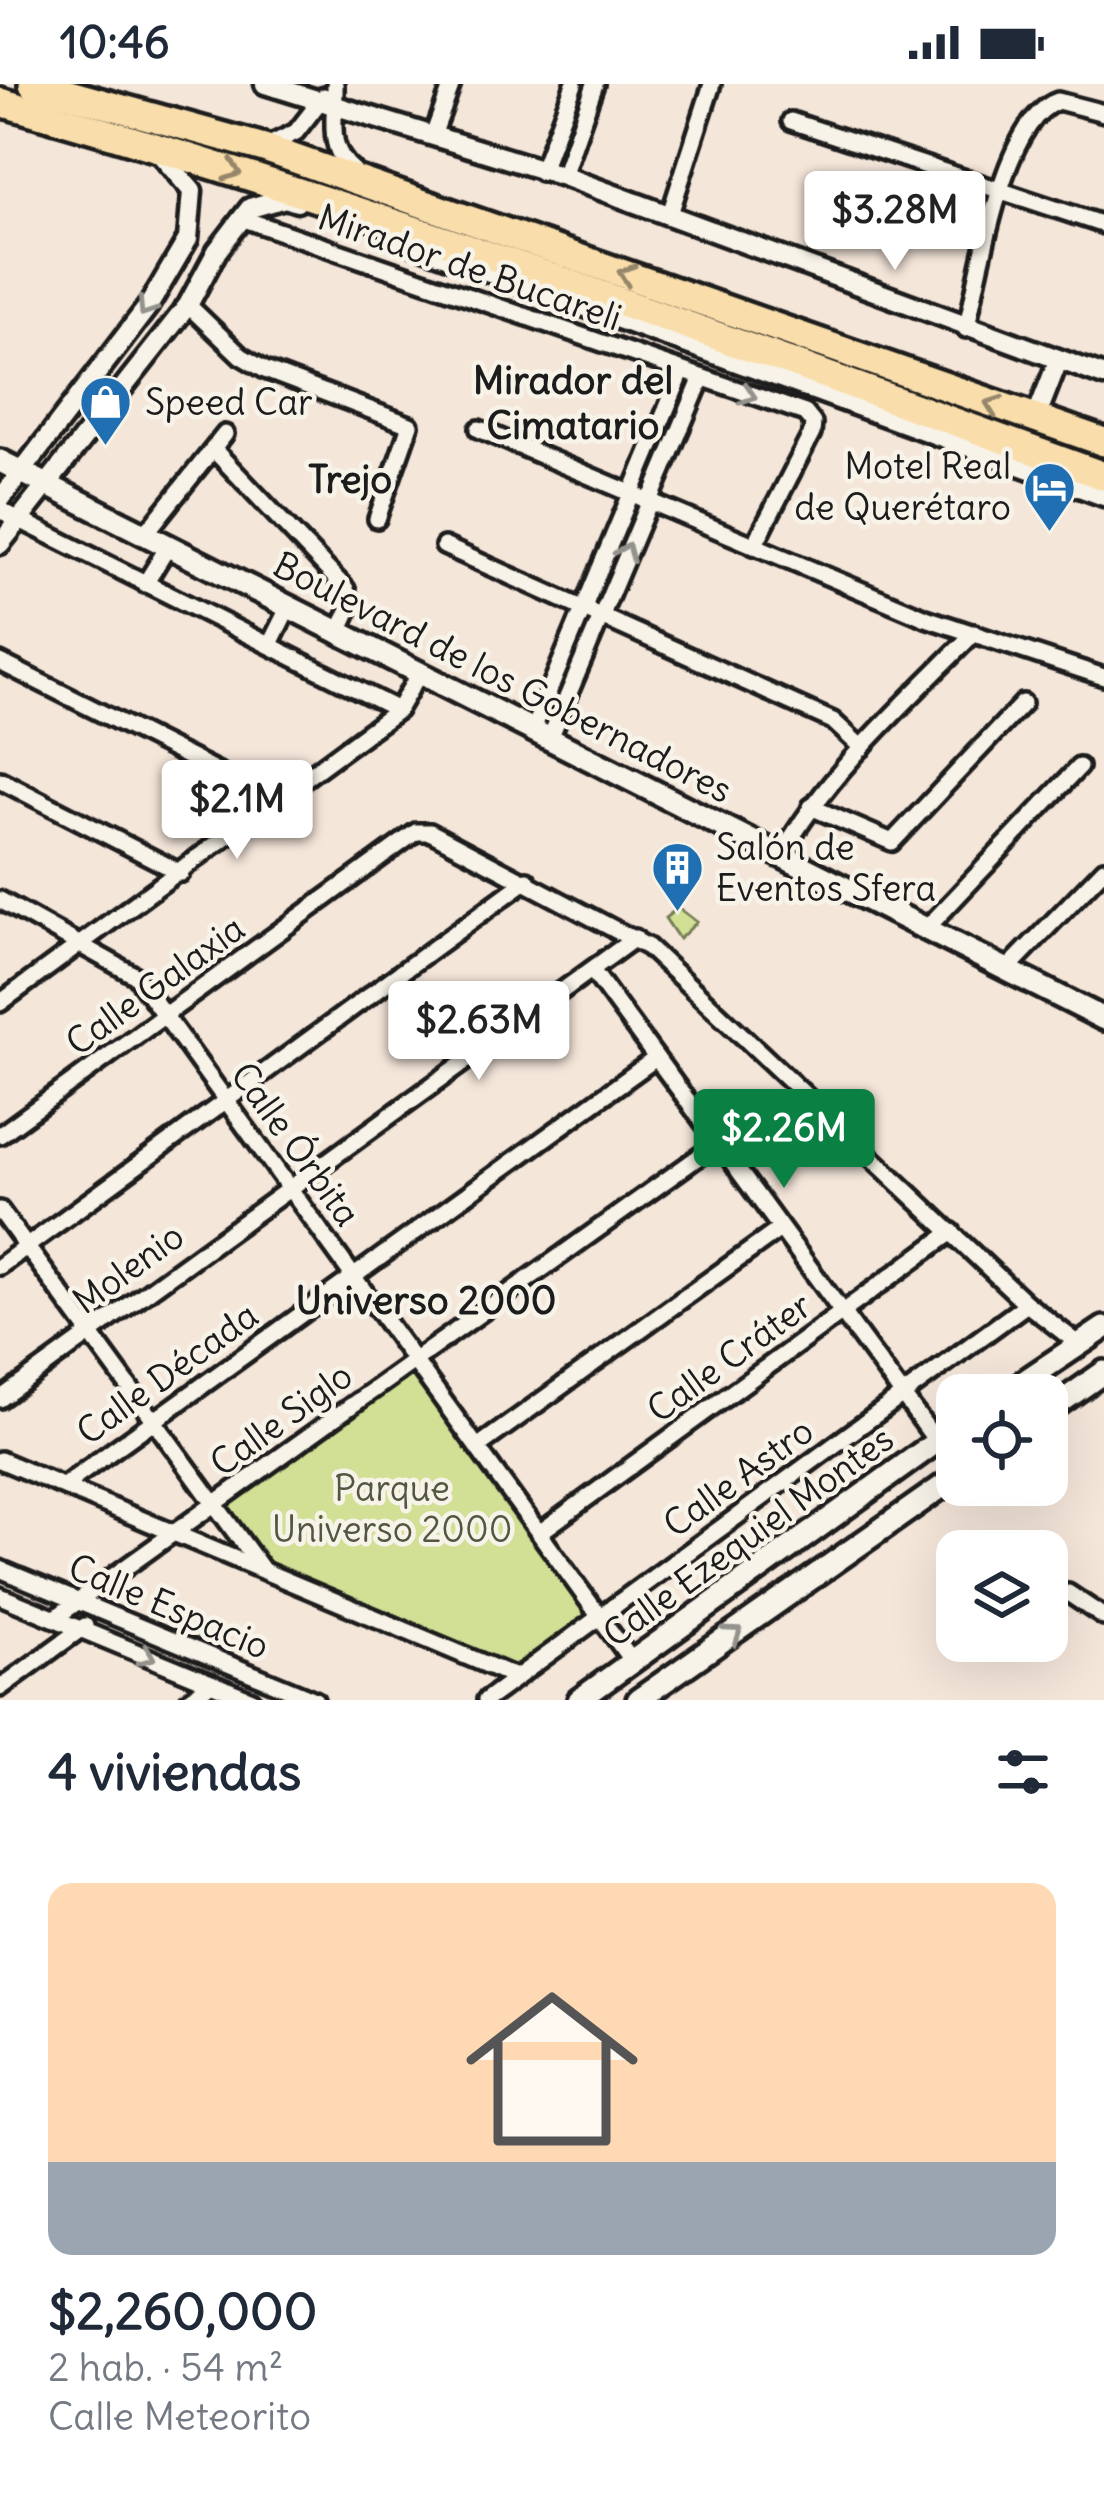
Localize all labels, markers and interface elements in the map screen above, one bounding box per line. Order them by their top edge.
text: 10:46 [60,14,170,70]
one-way arrow [221,157,242,181]
pin: $3.28M [797,171,993,273]
text: $3.28M [831,185,959,234]
street label: Mirador de Bucareli [312,194,627,340]
one-way arrow [616,264,637,288]
one-way arrow [138,295,161,317]
district label: Mirador del Cimatario [473,356,673,450]
shop icon: Speed Car [78,374,134,448]
place label: Speed Car [145,380,313,425]
one-way arrow [737,381,758,406]
one-way arrow [984,395,1005,419]
place label: Motel Real de Querétaro [794,444,1011,530]
district label: Trejo [308,455,392,504]
hotel icon: Motel Real de Querétaro [1022,459,1078,533]
street label: Boulevard de los Gobernadores [266,542,740,813]
one-way arrow [612,542,636,564]
pin: $2.1M [153,760,321,862]
text: $2.1M [189,774,285,823]
place label: Salón de Eventos Sfera [716,825,936,911]
building icon: Salón de Eventos Sfera [649,840,705,914]
street label: Calle Galaxia [57,906,253,1065]
pin: $2.63M [381,981,577,1083]
text: $2.63M [415,995,543,1044]
street label: Calle Órbita [221,1053,372,1235]
pin: $2.26M [686,1089,882,1191]
text: $2.26M [721,1103,847,1152]
street label: Molenio [64,1213,192,1324]
district label: Universo 2000 [296,1276,556,1325]
street label: Calle Cráter [638,1283,821,1432]
street label: Calle Década [68,1293,267,1454]
street label: Calle Siglo [202,1353,361,1486]
map controls [936,1374,1068,1662]
button: locate [936,1374,1068,1506]
street label: Calle Astro [655,1408,822,1547]
street label: Calle Ezequiel Montes [595,1416,902,1657]
park label: Parque Universo 2000 [272,1466,512,1552]
button: layers [936,1530,1068,1662]
street label: Calle Espacio [62,1544,276,1669]
one-way arrow [721,1626,743,1648]
one-way arrow [135,1641,156,1665]
icon: filters [990,1739,1056,1805]
text: 4 viviendas [48,1740,301,1804]
icon: home [444,1961,660,2177]
text: $2,260,000 [48,2279,317,2343]
text: 2 hab. · 54 m² [48,2343,283,2392]
text: Calle Meteorito [48,2392,311,2441]

